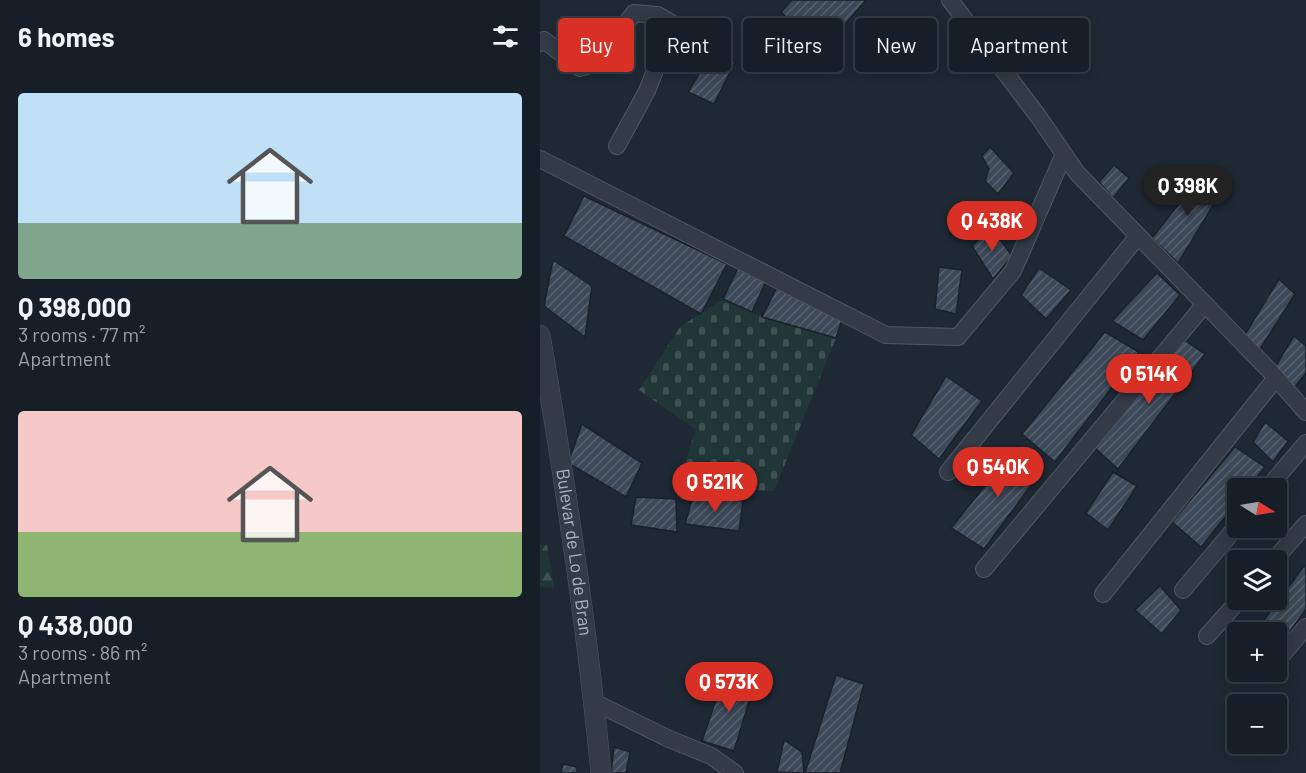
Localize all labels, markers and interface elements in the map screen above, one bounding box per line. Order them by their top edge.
chip: Buy [558,18,634,72]
chip: Rent [646,18,731,72]
chip: Filters [743,18,843,72]
chip: New [855,18,937,72]
chip: Apartment [949,18,1089,72]
icon: filters [489,20,522,53]
text: 6 homes [18,21,115,52]
icon: home [216,132,324,240]
pin: Q 398K [1139,166,1237,217]
text: Q 398K [1158,173,1218,197]
pin: Q 438K [943,201,1041,252]
text: Q 438K [961,208,1023,232]
text: Q 398,000 [18,291,131,322]
text: 3 rooms · 77 m² [18,322,146,346]
text: Apartment [18,346,111,370]
pin: Q 514K [1100,354,1198,405]
text: Q 514K [1120,361,1178,385]
pin: Q 540K [949,447,1047,498]
icon: home [216,450,324,558]
text: Q 540K [967,454,1029,478]
pin: Q 521K [666,462,764,513]
street label: Bulevar de Lo de Bran [552,467,598,637]
text: Q 521K [686,469,744,493]
north arrow [1227,478,1287,538]
map controls [1227,478,1287,754]
button: layers [1227,550,1287,610]
text: Q 438,000 [18,609,133,640]
button: + [1227,622,1287,682]
text: 3 rooms · 86 m² [18,640,147,664]
pin: Q 573K [680,662,778,713]
text: Apartment [18,664,111,688]
text: Q 573K [699,669,759,693]
button: − [1227,694,1287,754]

